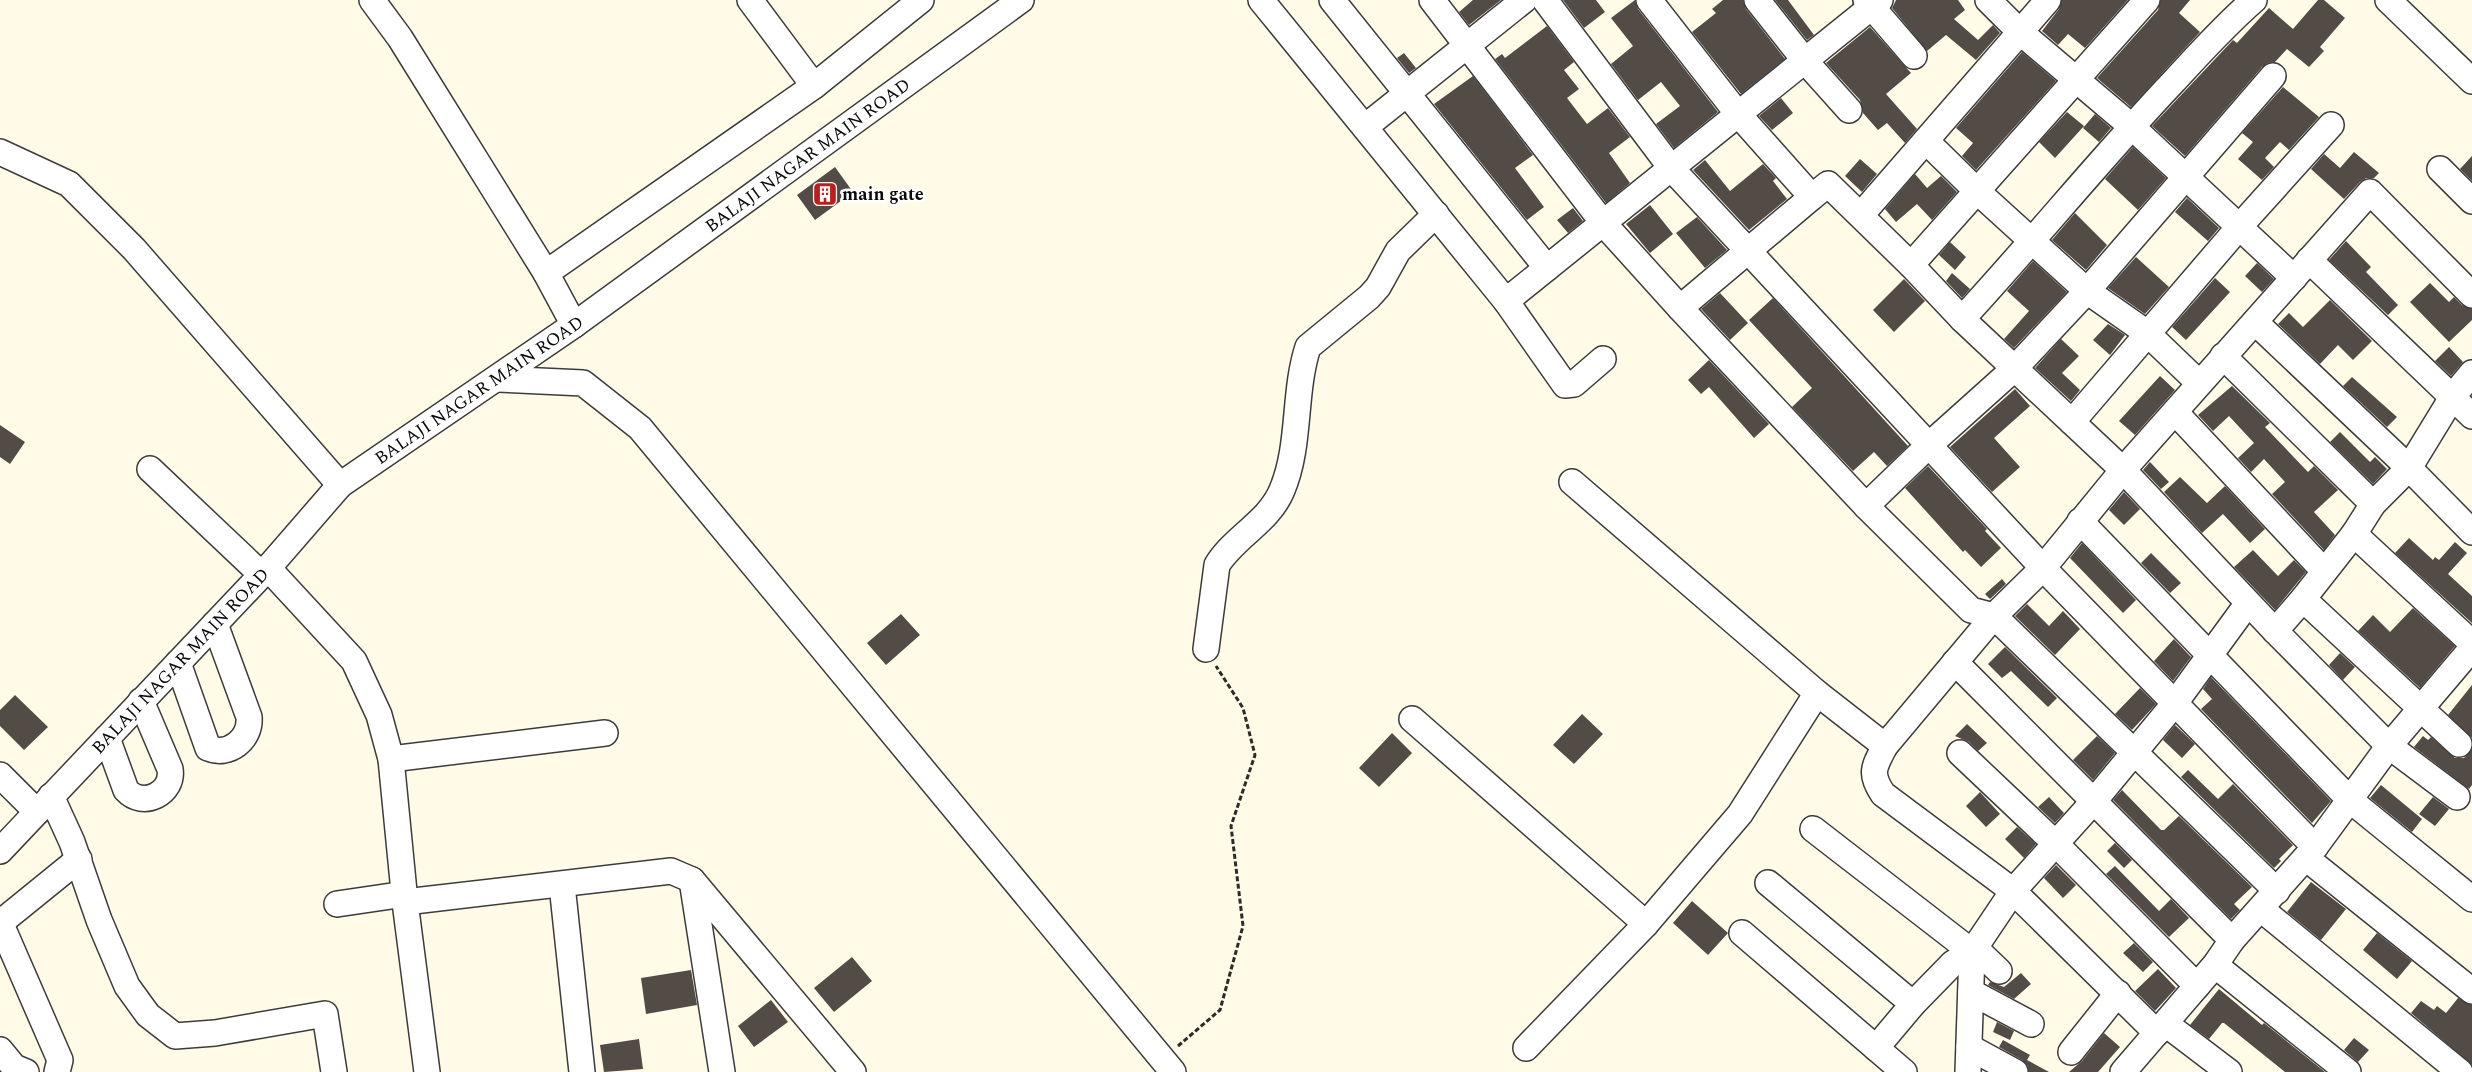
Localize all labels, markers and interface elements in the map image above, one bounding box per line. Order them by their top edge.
street label: BALAJI NAGAR MAIN ROAD [699,71,916,239]
building icon: main gate [812,181,838,207]
place label: main gate [842,181,924,208]
street label: BALAJI NAGAR MAIN ROAD [369,309,589,471]
street label: BALAJI NAGAR MAIN ROAD [85,561,275,760]

